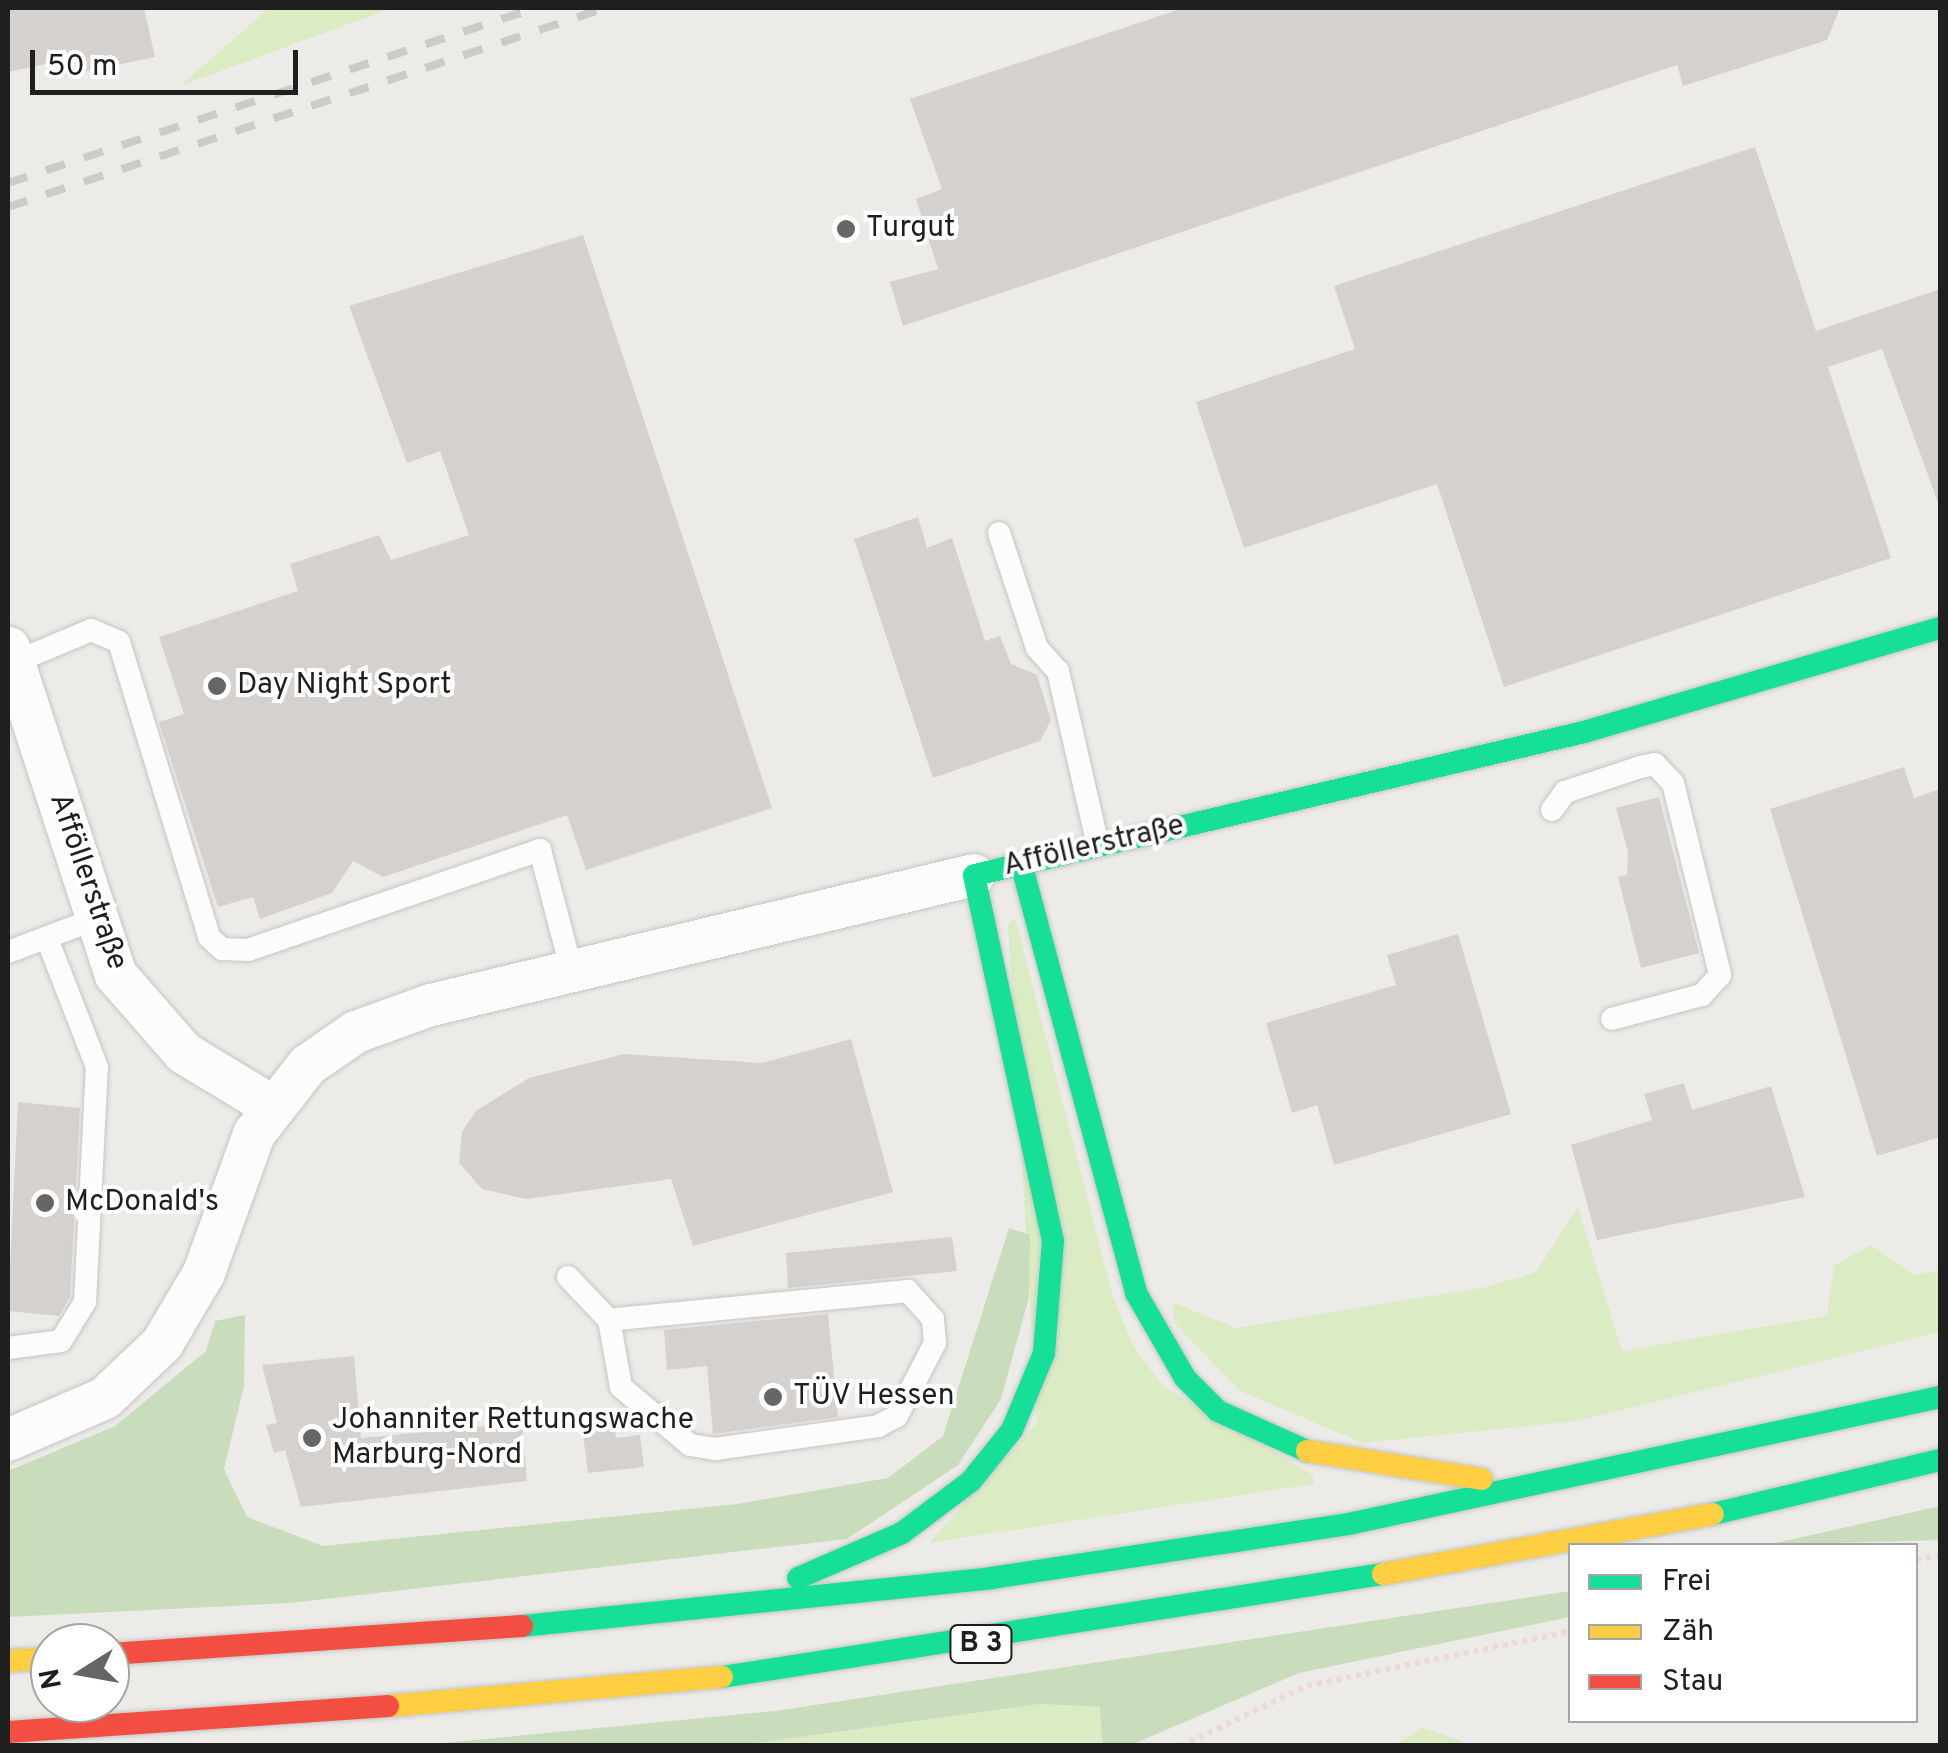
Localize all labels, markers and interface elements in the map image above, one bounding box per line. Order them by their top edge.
scale bar [35,30,302,92]
text: 50 m [47,49,117,86]
place label: Turgut [866,211,955,247]
marker: Turgut [835,218,857,240]
place label: Day Night Sport [237,668,452,704]
marker: Day Night Sport [206,675,228,697]
street label: Afföllerstraße [40,789,134,975]
street label: Afföllerstraße [1000,809,1188,885]
place label: McDonald's [65,1185,219,1221]
marker: McDonald's [34,1192,56,1214]
place label: TÜV Hessen [793,1379,956,1415]
marker: TÜV Hessen [762,1386,784,1408]
place label: Johanniter Rettungswache Marburg-Nord [332,1403,694,1474]
marker: Johanniter Rettungswache Marburg-Nord [301,1427,323,1449]
legend [1568,1543,1918,1723]
text: Frei [1662,1564,1711,1601]
text: Zäh [1662,1614,1714,1651]
road number: B 3 [948,1621,1014,1667]
north arrow [30,1623,130,1723]
text: Stau [1662,1664,1723,1701]
text: N [33,1665,72,1692]

